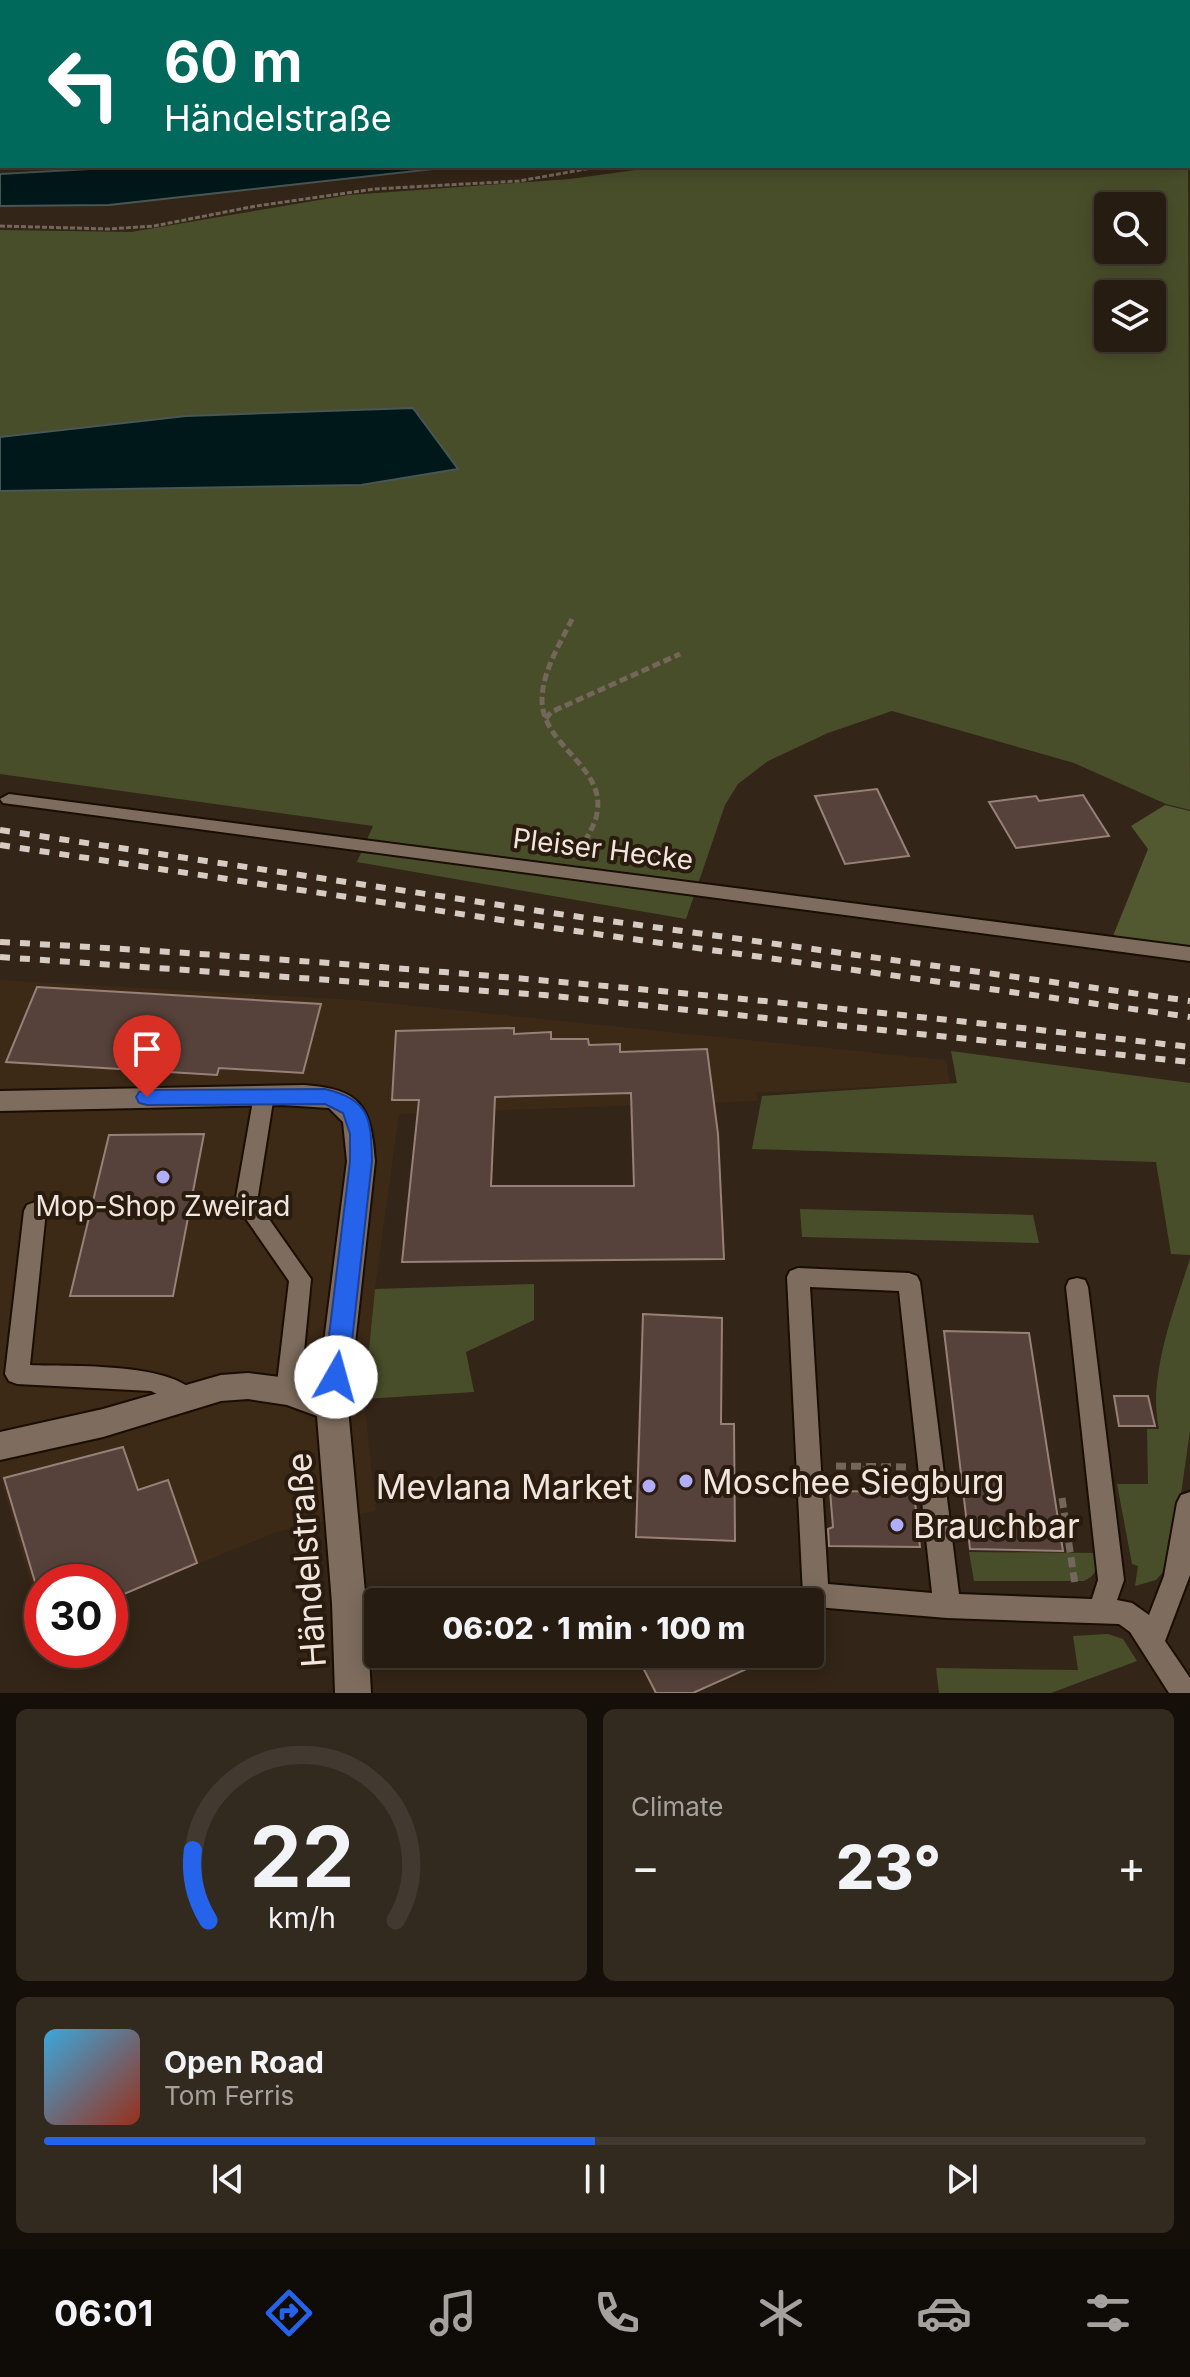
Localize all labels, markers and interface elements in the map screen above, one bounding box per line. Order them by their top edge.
text: 60 m [164,28,303,96]
icon: left [32,32,136,136]
text: Händelstraße [164,96,392,140]
map controls [1094,192,1166,352]
button: search [1094,192,1166,264]
button: layers [1094,280,1166,352]
street label: Pleiser Hecke [511,821,695,877]
pin [113,1015,181,1097]
icon: arrive [125,1027,169,1071]
marker: Mop-Shop Zweirad [154,1168,172,1186]
place label: Mop-Shop Zweirad [36,1189,290,1223]
position arrow [294,1335,378,1419]
street label: Händelstraße [278,1451,334,1669]
place label: Moschee Siegburg [702,1461,1005,1502]
place label: Mevlana Market [376,1466,633,1507]
marker: Moschee Siegburg [677,1472,695,1490]
marker: Mevlana Market [640,1477,658,1495]
place label: Brauchbar [913,1505,1080,1546]
marker: Brauchbar [888,1516,906,1534]
speed limit sign: 30 [24,1564,128,1668]
text: 06:02 · 1 min · 100 m [443,1610,745,1646]
text: Climate [631,1791,723,1822]
text: 22 [249,1806,354,1907]
text: 23° [836,1831,941,1903]
text: − [631,1840,660,1894]
text: + [1117,1840,1146,1894]
text: km/h [268,1900,335,1935]
text: Open Road [164,2044,324,2080]
text: Tom Ferris [164,2080,294,2111]
icon: previous [206,2157,250,2201]
icon: pause [573,2157,617,2201]
icon: next [940,2157,984,2201]
icon: directions [261,2285,317,2341]
icon: music [425,2285,481,2341]
icon: phone [589,2285,645,2341]
icon: climate [753,2285,809,2341]
icon: car [916,2285,972,2341]
icon: filters [1080,2285,1136,2341]
text: 06:01 [54,2291,153,2335]

